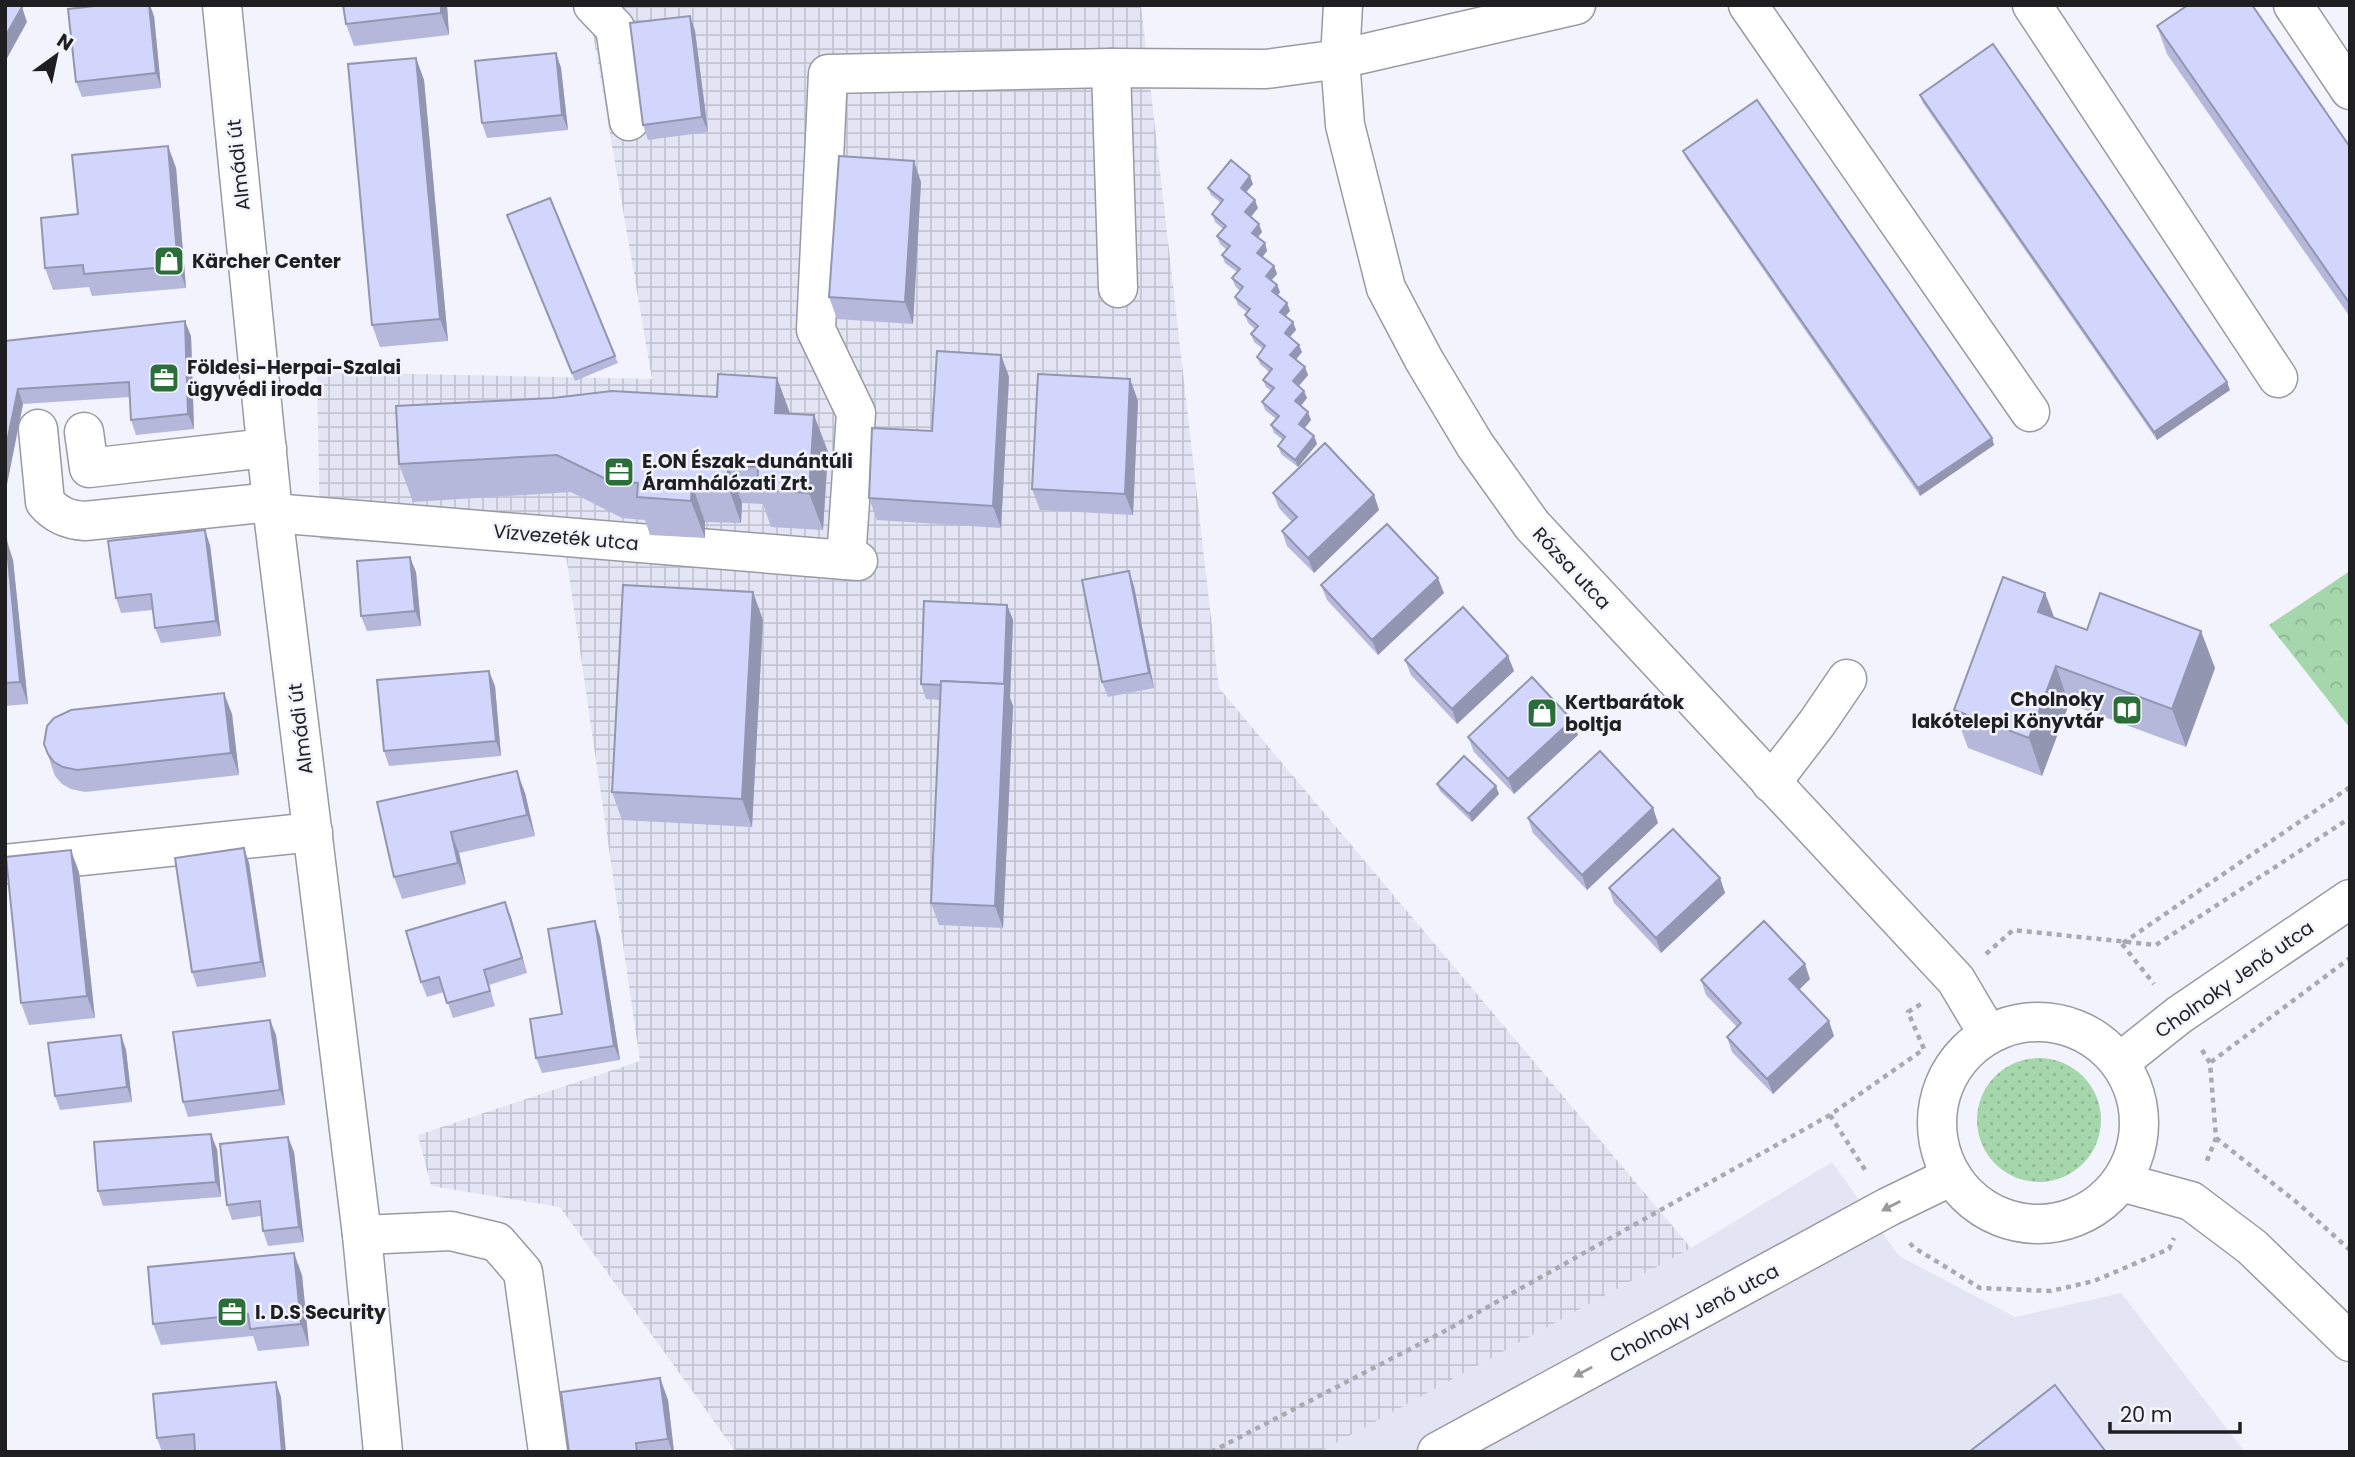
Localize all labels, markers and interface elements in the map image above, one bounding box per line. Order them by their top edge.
north arrow [21,21,91,91]
text: N [52,27,78,57]
street label: Almádi út [220,118,257,212]
shop icon: Kärcher Center [152,244,186,278]
place label: Kärcher Center [192,248,341,275]
place label: Földesi-Herpai-Szalai ügyvédi iroda [187,354,401,403]
office icon: Földesi-Herpai-Szalai ügyvédi iroda [147,361,181,395]
place label: E.ON Észak-dunántúli Áramhálózati Zrt. [642,448,853,497]
office icon: E.ON Észak-dunántúli Áramhálózati Zrt. [602,455,636,489]
street label: Vízvezeték utca [492,518,640,557]
street label: Rózsa utca [1526,521,1617,615]
street label: Almádi út [282,682,319,776]
place label: Cholnoky lakótelepi Könyvtár [1912,686,2105,735]
place label: Kertbarátok boltja [1565,689,1684,738]
library icon: Cholnoky lakótelepi Könyvtár [2110,693,2144,727]
shop icon: Kertbarátok boltja [1525,696,1559,730]
street label: Cholnoky Jenő utca [2149,914,2319,1044]
one-way arrow [1881,1201,1901,1212]
street label: Cholnoky Jenő utca [1605,1257,1784,1370]
office icon: I. D.S Security [215,1295,249,1329]
place label: I. D.S Security [255,1299,387,1326]
one-way arrow [1573,1367,1593,1378]
scale bar [2110,1390,2240,1434]
text: 20 m [2120,1400,2173,1429]

